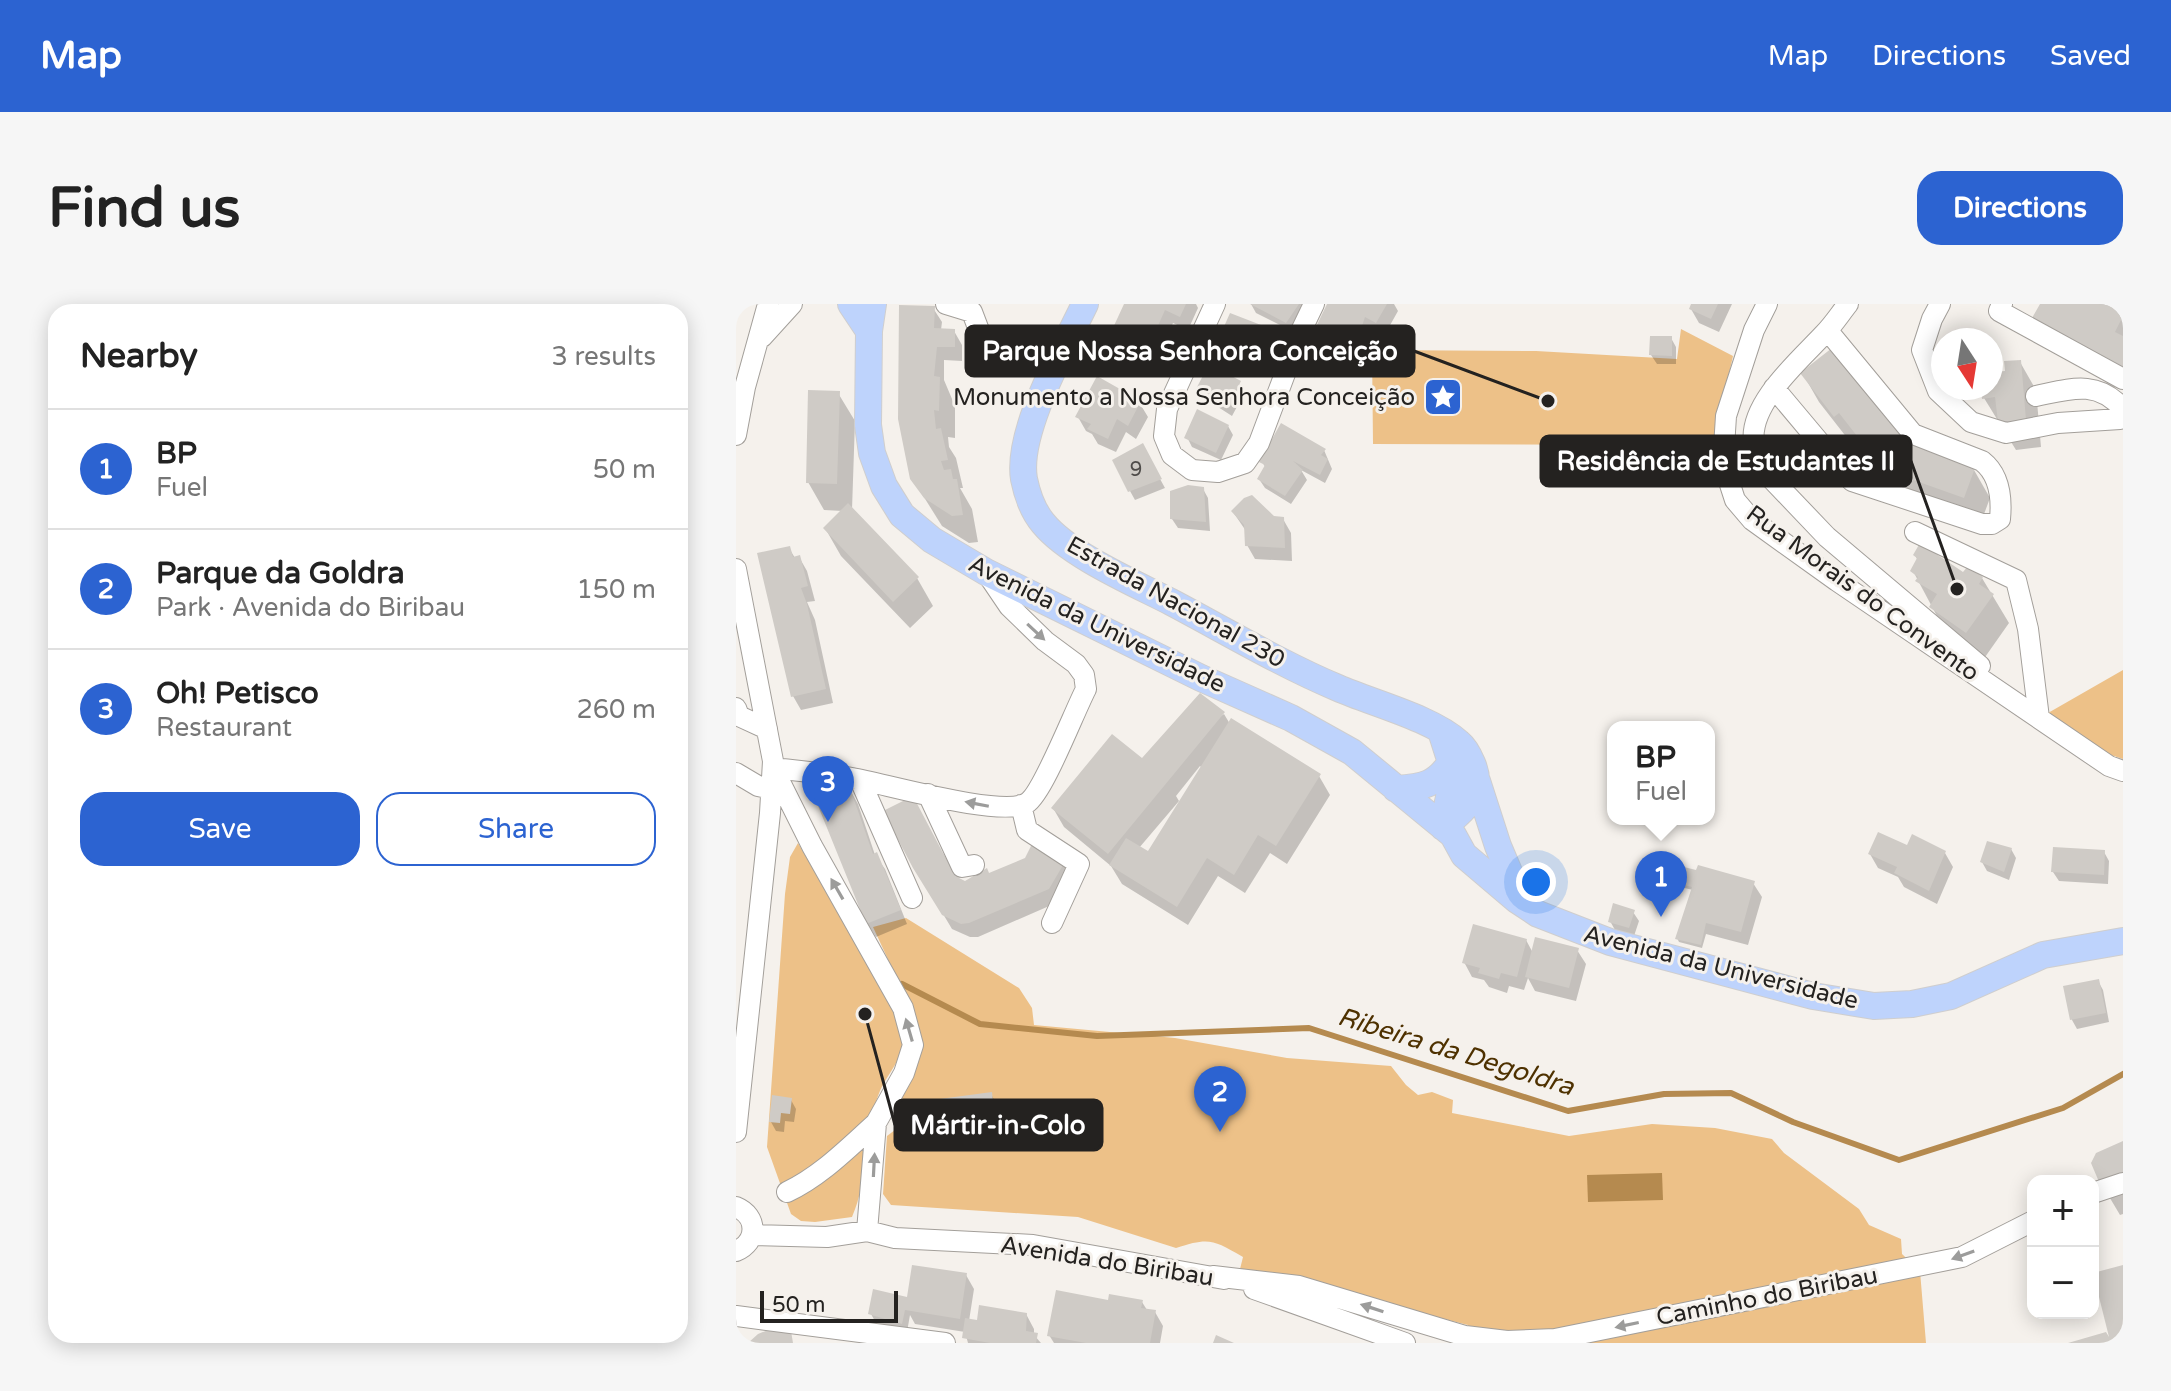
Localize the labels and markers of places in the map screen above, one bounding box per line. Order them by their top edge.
callout: Parque Nossa Senhora Conceição [966,326,1414,376]
place icon: Monumento a Nossa Senhora Conceição [1422,376,1464,418]
place label: Monumento a Nossa Senhora Conceição [953,383,1415,412]
callout: Residência de Estudantes II [1541,436,1911,486]
pin: 3 [802,756,854,822]
pin: 1 [1635,851,1687,917]
pin: 2 [1194,1066,1246,1132]
callout: Mártir-in-Colo [895,1100,1102,1150]

